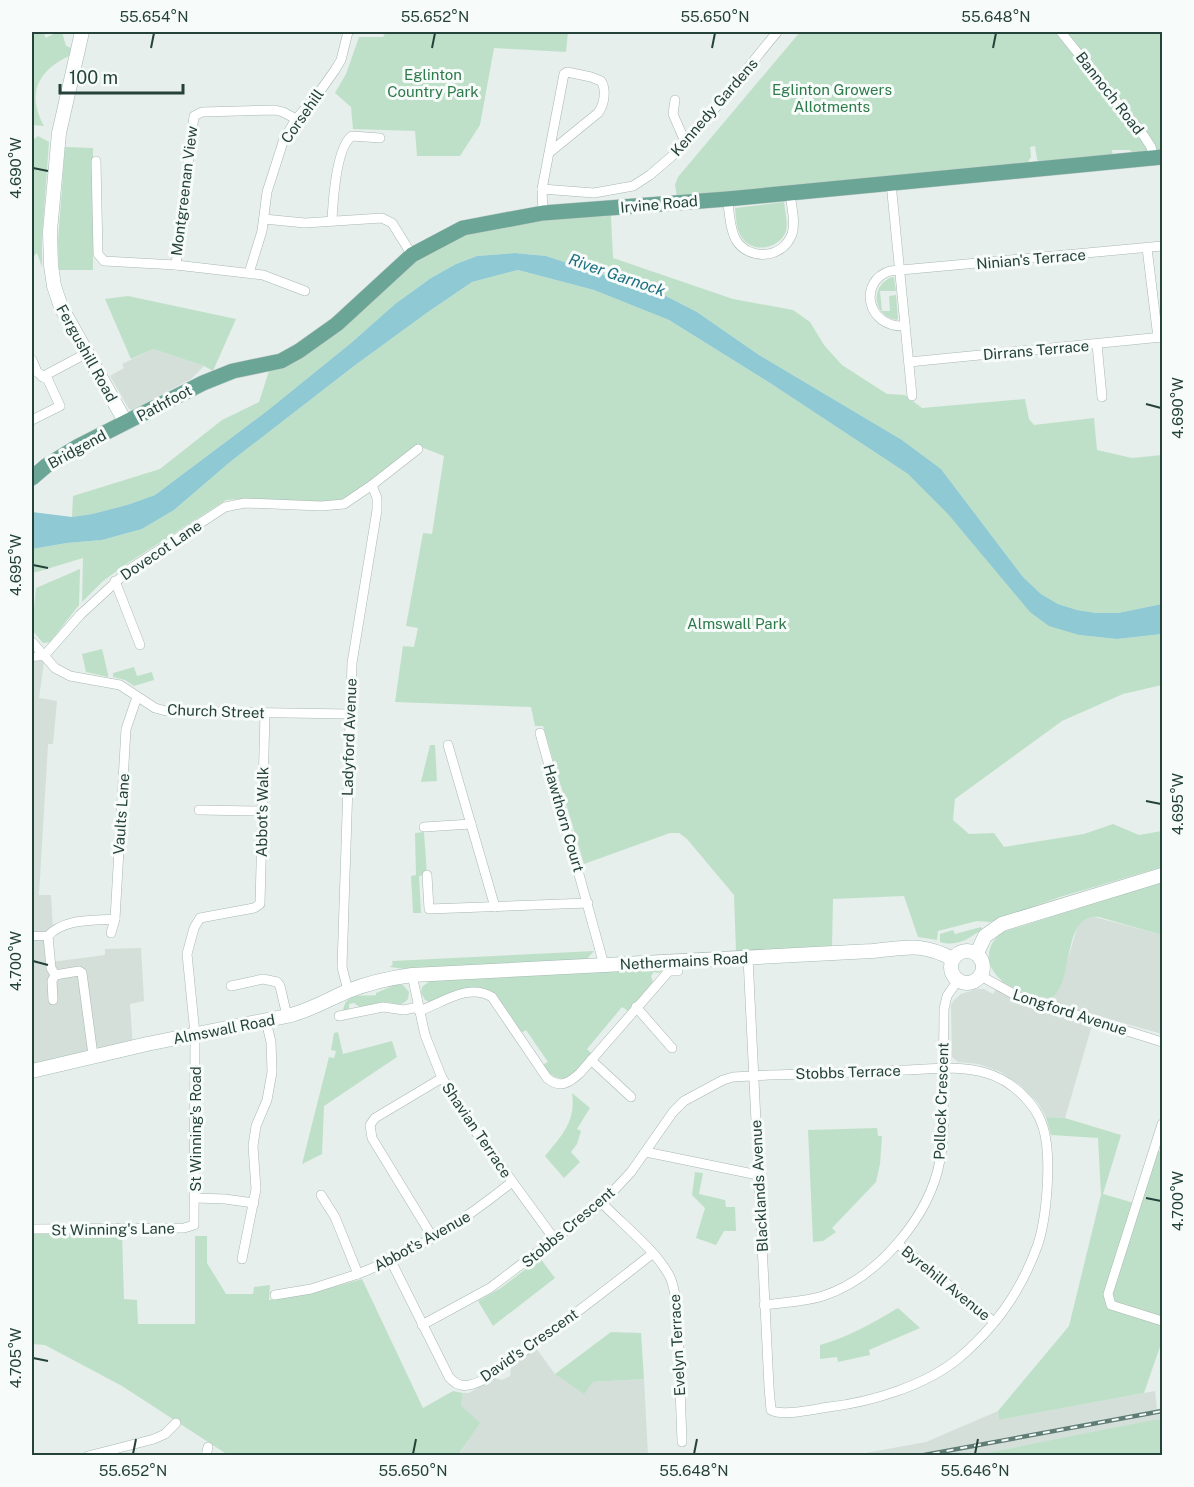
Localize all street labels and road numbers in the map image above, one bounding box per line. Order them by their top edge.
street label: Bannoch Road [1073,48,1147,138]
street label: Kennedy Gardens [667,55,761,159]
street label: Corsehill [277,86,327,146]
street label: Montgreenan View [168,125,200,257]
street label: Irvine Road [619,192,699,216]
street label: Ninian's Terrace [975,246,1087,272]
street label: Fergushill Road [53,301,121,405]
street label: Dirrans Terrace [982,337,1090,363]
street label: Pathfoot [134,381,195,425]
street label: Bridgend [45,426,109,472]
street label: Dovecot Lane [117,517,205,583]
street label: Ladyford Avenue [338,678,360,796]
street label: Church Street [167,701,265,721]
street label: Hawthorn Court [540,762,588,874]
street label: Abbot's Walk [253,767,271,857]
street label: Vaults Lane [110,773,132,855]
street label: Nethermains Road [619,949,749,973]
street label: Longford Avenue [1011,986,1129,1038]
street label: Almswall Road [172,1011,276,1047]
street label: Pollock Crescent [930,1042,952,1160]
street label: Stobbs Terrace [795,1062,901,1082]
street label: St Winning's Road [187,1066,204,1192]
street label: Shavian Terrace [439,1079,515,1181]
street label: Blacklands Avenue [747,1119,771,1253]
street label: Stobbs Crescent [518,1183,618,1271]
street label: Abbot's Avenue [371,1208,473,1274]
street label: St Winning's Lane [51,1219,175,1239]
street label: Byrehill Avenue [898,1242,994,1324]
street label: Evelyn Terrace [666,1293,688,1397]
street label: David's Crescent [477,1305,581,1385]

